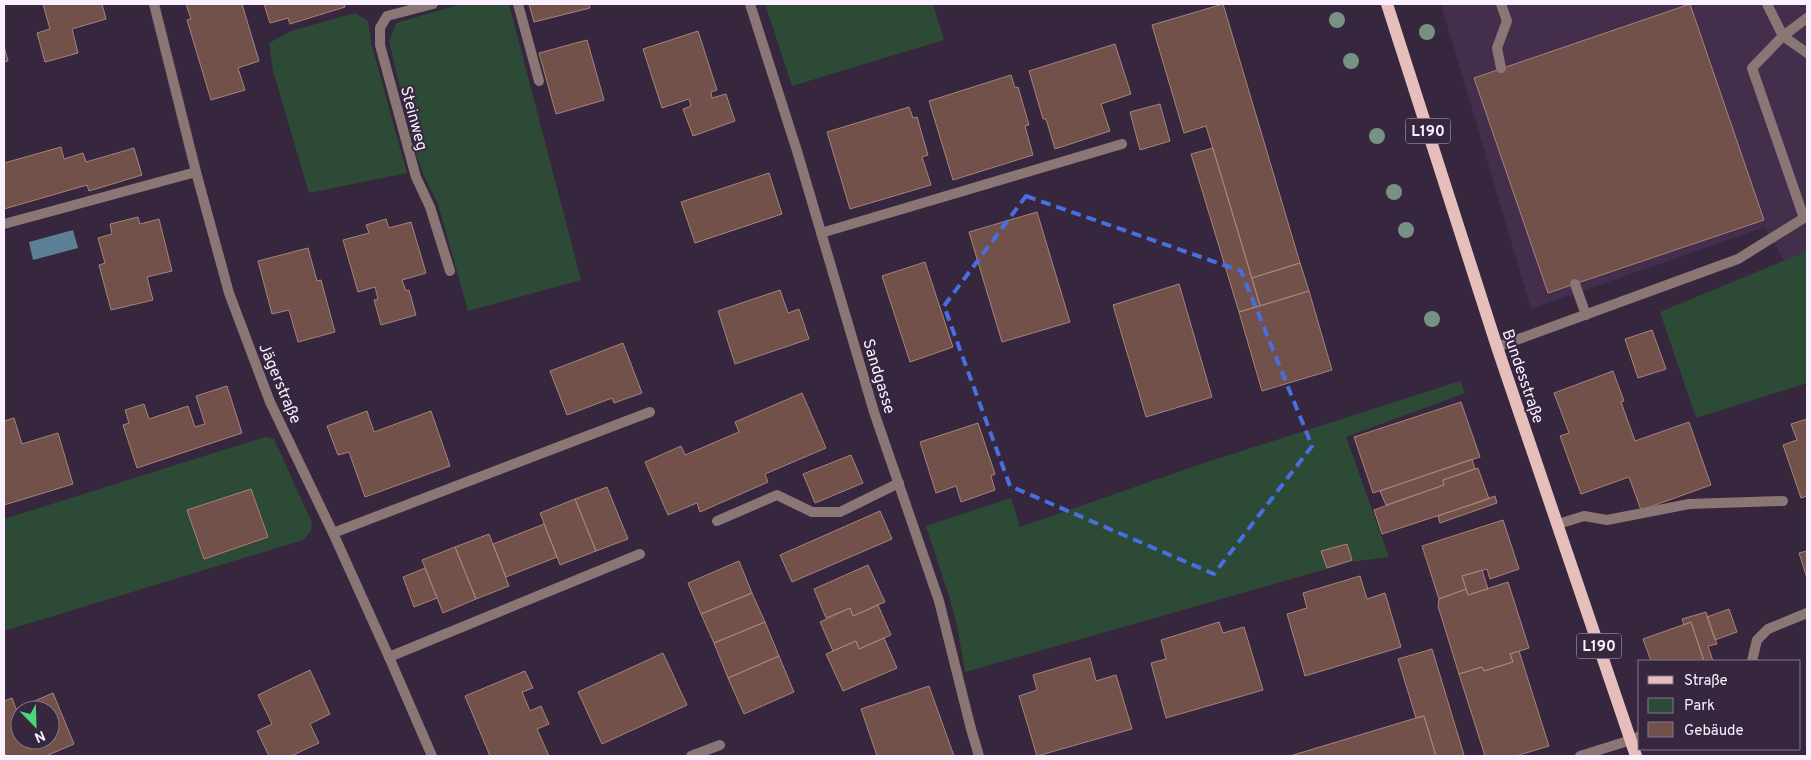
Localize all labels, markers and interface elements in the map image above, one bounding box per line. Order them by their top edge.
street label: Steinweg [395,84,431,153]
road number: L190 [1406,118,1450,144]
street label: Bundesstraße [1497,327,1548,426]
street label: Sandgasse [857,337,899,417]
street label: Jägerstraße [253,341,305,427]
road number: L190 [1576,634,1622,658]
legend [1638,660,1801,750]
text: Straße [1684,672,1728,691]
text: Park [1684,697,1715,716]
north arrow [10,700,60,750]
text: Gebäude [1684,722,1744,741]
text: N [32,726,47,745]

